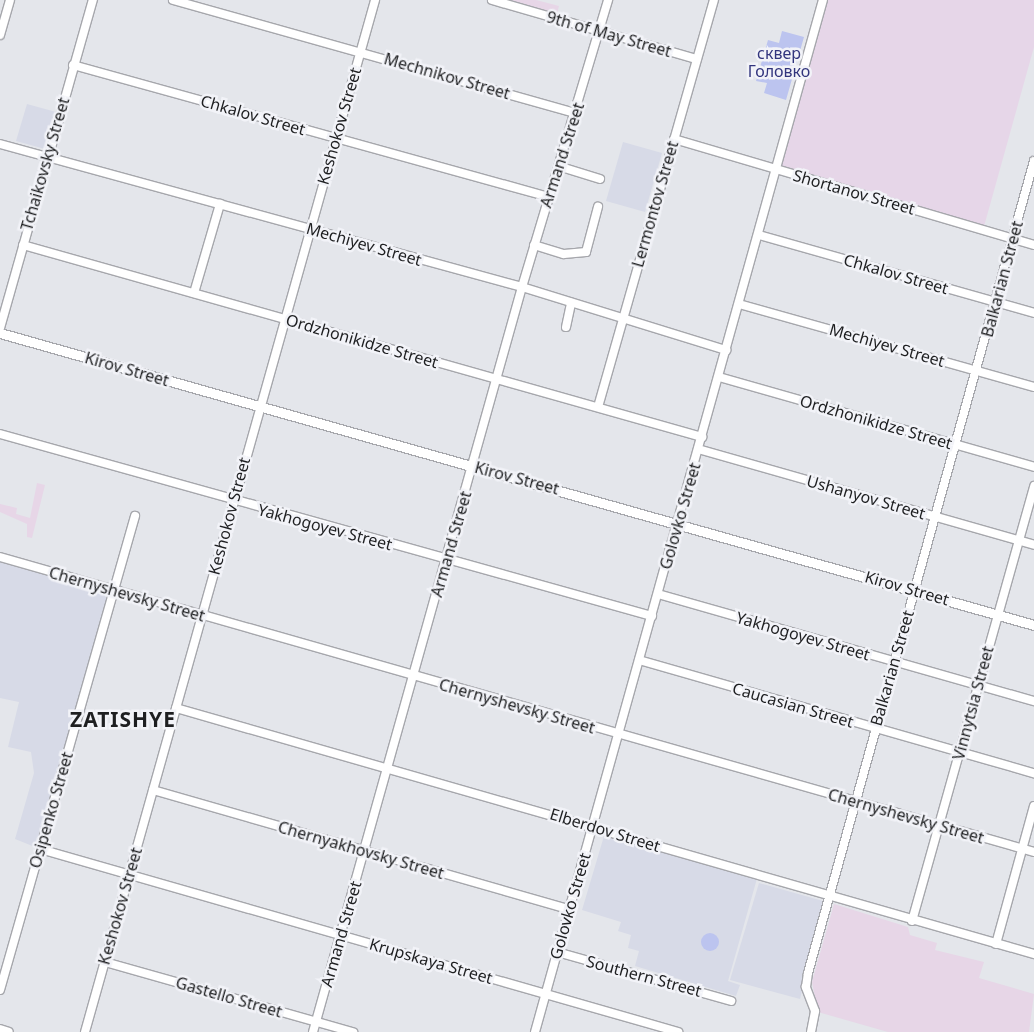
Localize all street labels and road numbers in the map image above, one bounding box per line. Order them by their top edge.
street label: 9th of May Street [544,7,674,61]
street label: Mechnikov Street [382,49,512,103]
street label: Keshokov Street [313,65,365,187]
street label: Chkalov Street [198,91,308,139]
street label: Tchaikovsky Street [17,95,73,233]
street label: Armand Street [536,100,588,210]
street label: Lermontov Street [628,139,682,269]
street label: Shortanov Street [791,165,917,219]
street label: Mechiyev Street [304,218,424,270]
street label: Balkarian Street [977,219,1027,339]
street label: Chkalov Street [841,250,951,298]
street label: Ordzhonikidze Street [284,310,440,372]
street label: Mechiyev Street [827,319,947,371]
street label: Kirov Street [83,348,171,390]
street label: Ordzhonikidze Street [798,391,954,453]
street label: Keshokov Street [204,455,254,577]
street label: Kirov Street [473,458,561,498]
street label: Golovko Street [656,460,704,572]
street label: Ushanyov Street [804,471,928,523]
street label: Armand Street [427,489,475,599]
street label: Yakhogoyev Street [256,500,394,554]
street label: Chernyshevsky Street [47,563,207,625]
street label: Kirov Street [863,567,951,609]
street label: Yakhogoyev Street [734,608,872,664]
street label: Balkarian Street [866,608,918,728]
street label: Vinnytsia Street [949,644,997,762]
street label: Chernyshevsky Street [437,675,597,737]
street label: Caucasian Street [730,679,856,731]
street label: Osipenko Street [25,750,77,870]
street label: Chernyshevsky Street [826,785,986,847]
street label: Elberdov Street [548,804,662,856]
street label: Chernyakhovsky Street [276,817,446,883]
street label: Keshokov Street [94,845,146,967]
street label: Golovko Street [546,850,594,962]
street label: Armand Street [317,879,365,989]
street label: Krupskaya Street [367,934,495,988]
street label: Southern Street [584,951,704,1001]
street label: Gastello Street [174,973,284,1021]

